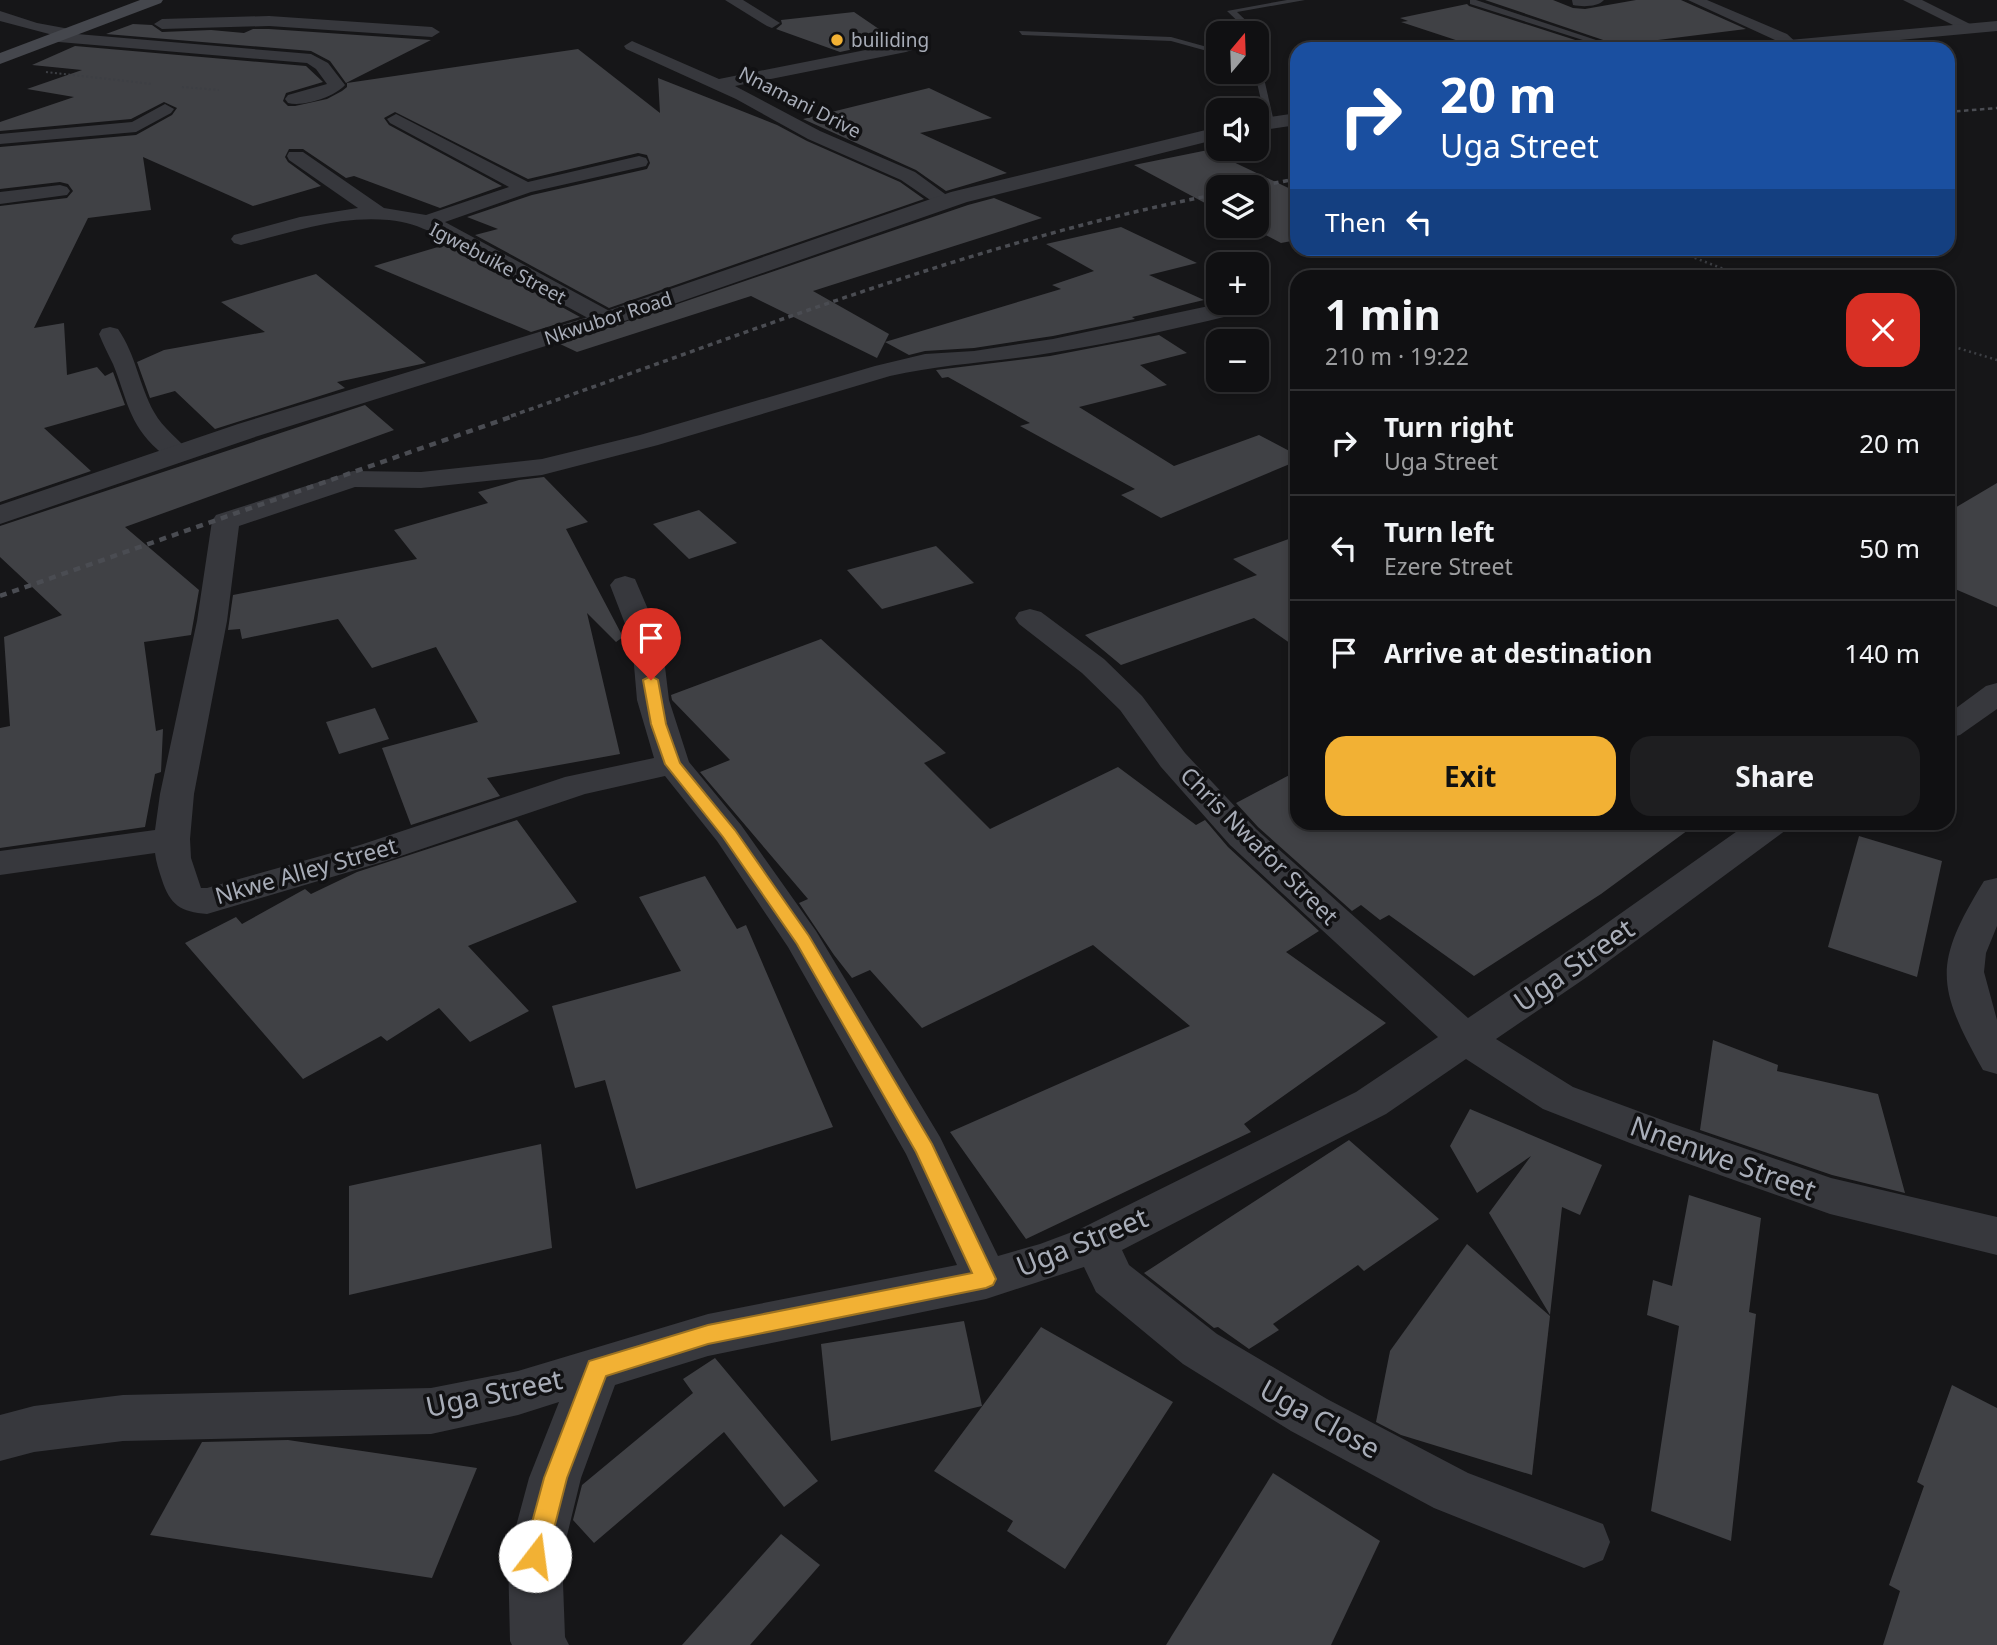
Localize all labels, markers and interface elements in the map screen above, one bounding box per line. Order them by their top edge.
north arrow [1206,21,1269,84]
map controls [1206,21,1269,392]
place label: builiding [851,27,929,53]
marker: builiding [829,32,845,48]
street label: Nnamani Drive [734,60,866,144]
text: 20 m [1440,61,1557,127]
icon: right [1325,70,1416,161]
button: sound [1206,98,1269,161]
text: Uga Street [1440,124,1599,167]
button: layers [1206,175,1269,238]
icon: left [1400,203,1438,241]
text: Then [1325,204,1386,240]
street label: Igwebuike Street [425,216,571,310]
button: + [1206,252,1269,315]
street label: Nkwubor Road [541,285,675,351]
text: 1 min [1325,285,1441,342]
button: close [1846,293,1920,367]
button: − [1206,329,1269,392]
text: 210 m · 19:22 [1325,340,1469,372]
text: Turn right [1384,409,1514,445]
icon: right [1325,424,1363,462]
text: 20 m [1859,425,1920,461]
text: Uga Street [1384,445,1498,477]
text: Turn left [1384,514,1495,550]
icon: left [1325,529,1363,567]
text: 50 m [1859,530,1920,566]
text: Ezere Street [1384,550,1513,582]
pin [621,608,681,680]
icon: arrive [632,619,670,657]
icon: arrive [1325,634,1363,672]
text: Arrive at destination [1384,635,1653,671]
text: 140 m [1844,635,1920,671]
button: Exit [1325,736,1616,816]
button: Share [1630,736,1920,816]
street label: Chris Nwafor Street [1174,759,1346,931]
street label: Nkwe Alley Street [211,829,400,911]
street label: Uga Street [1506,909,1641,1020]
street label: Nnenwe Street [1625,1106,1821,1208]
street label: Uga Street [1010,1197,1153,1285]
street label: Uga Street [422,1359,566,1425]
street label: Uga Close [1254,1370,1387,1467]
position arrow [498,1519,572,1593]

